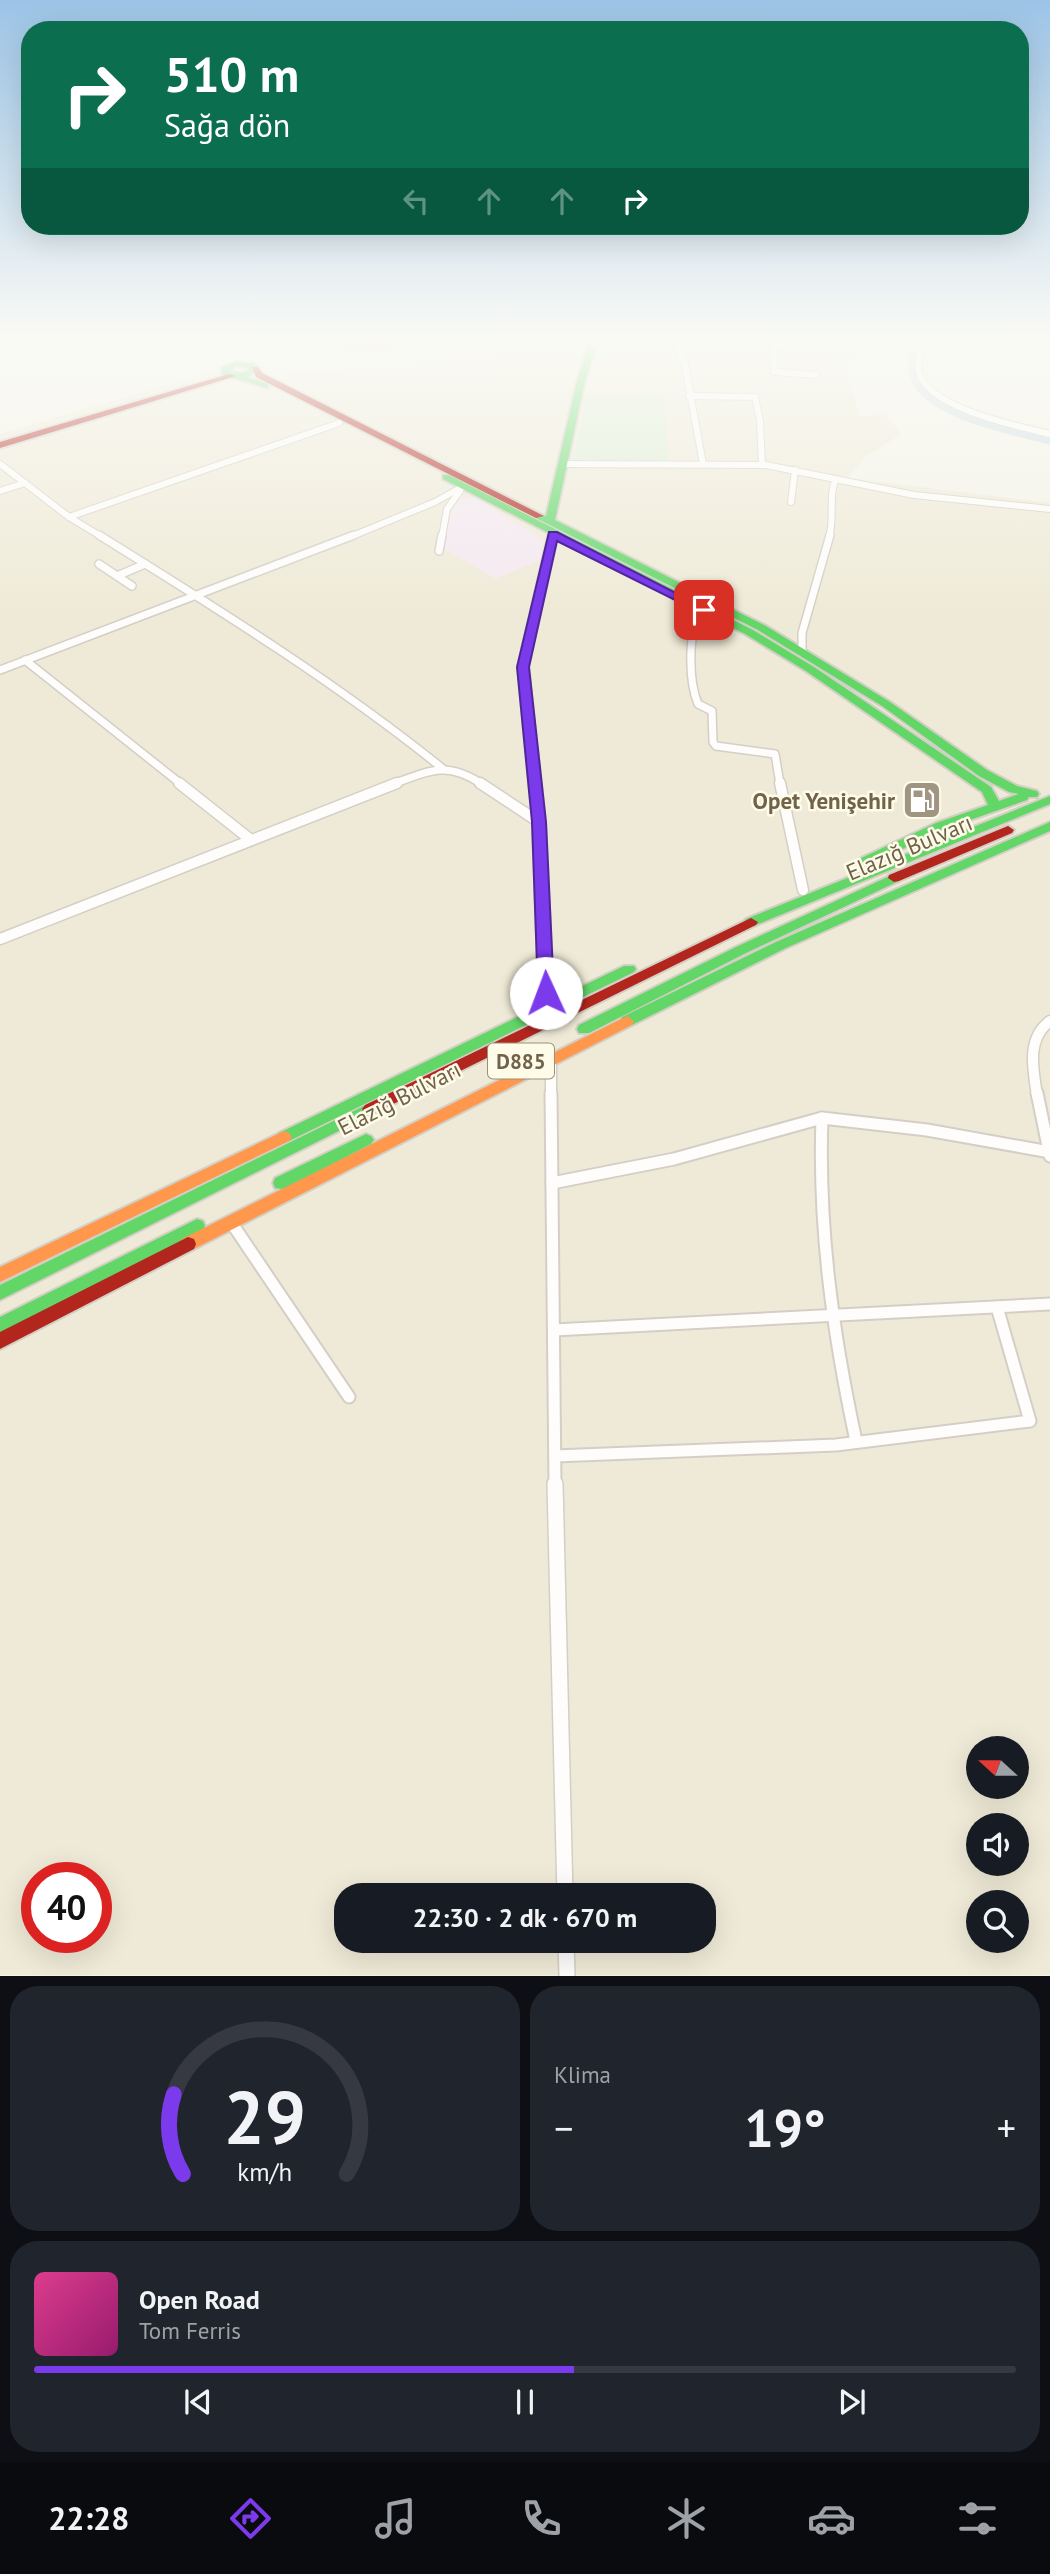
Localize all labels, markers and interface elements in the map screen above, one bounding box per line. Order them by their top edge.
text: 510 m [164,42,299,106]
icon: right [49,49,140,140]
text: Sağa dön [164,104,290,146]
icon: left [397,182,435,220]
icon: ahead [470,182,508,220]
icon: ahead [543,182,581,220]
icon: right [616,182,654,220]
pin [674,580,734,640]
icon: arrive [685,591,723,629]
fuel station icon: Opet Yenişehir [901,779,943,821]
place label: Opet Yenişehir [753,786,896,815]
street label: Elazığ Bulvarı [841,807,977,887]
position arrow [509,956,583,1030]
road number: D885 [488,1044,554,1078]
street label: Elazığ Bulvarı [333,1055,465,1141]
north arrow [966,1736,1029,1799]
map controls [966,1736,1029,1953]
button: sound [966,1813,1029,1876]
speed limit sign: 40 [21,1862,112,1953]
button: search [966,1890,1029,1953]
text: 22:30 · 2 dk · 670 m [413,1901,637,1934]
text: Klima [554,2060,611,2089]
text: 29 [224,2071,306,2165]
text: 19° [744,2094,826,2161]
text: − [554,2103,573,2152]
text: + [997,2103,1016,2152]
text: km/h [238,2156,292,2188]
text: Open Road [139,2283,260,2316]
text: Tom Ferris [139,2316,241,2345]
icon: previous [179,2383,217,2421]
icon: pause [506,2383,544,2421]
icon: next [833,2383,871,2421]
icon: directions [226,2494,275,2543]
icon: music [371,2494,420,2543]
icon: phone [517,2494,566,2543]
icon: climate [662,2494,711,2543]
icon: car [807,2494,856,2543]
icon: filters [953,2494,1002,2543]
text: 22:28 [48,2497,129,2539]

